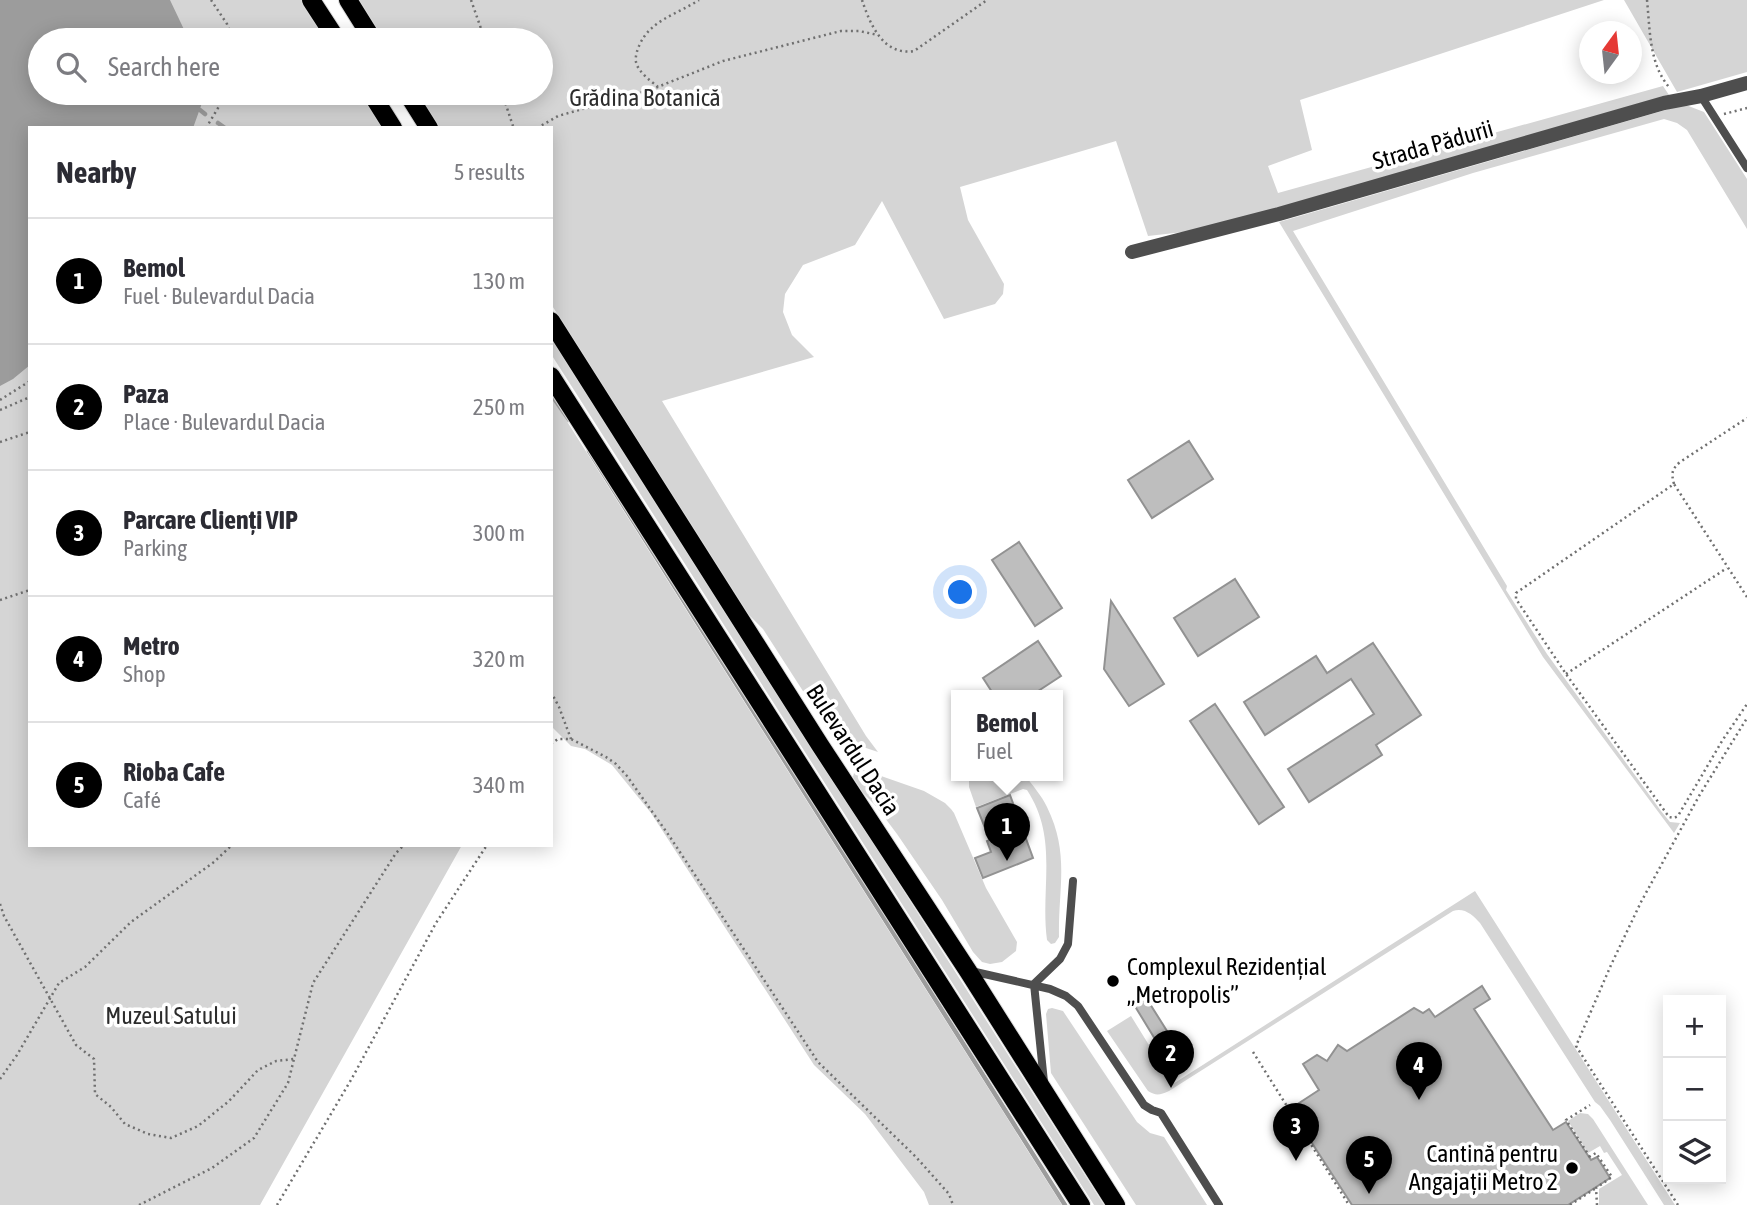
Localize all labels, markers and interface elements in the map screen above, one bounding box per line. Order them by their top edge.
north arrow [1579,21,1642,84]
search box [28,28,553,105]
icon: search [52,48,90,86]
text: Search here [108,52,220,82]
park label: Grădina Botanică [569,84,721,111]
street label: Strada Pădurii [1369,114,1496,175]
text: Nearby [56,155,136,189]
text: 5 results [454,159,525,185]
text: Bemol [123,253,185,283]
text: 1 [74,268,84,294]
text: 130 m [473,268,525,294]
text: Fuel · Bulevardul Dacia [123,283,315,309]
text: Paza [123,379,169,409]
text: 2 [74,394,84,420]
text: 250 m [473,394,525,420]
text: Place · Bulevardul Dacia [123,409,325,435]
text: Parcare Clienți VIP [123,505,298,535]
text: 3 [74,520,84,546]
text: 300 m [473,520,525,546]
text: Parking [123,535,187,561]
your location [943,575,977,609]
text: Metro [123,631,180,661]
text: 4 [74,646,84,672]
text: 320 m [473,646,525,672]
text: Shop [123,661,166,687]
street label: Bulevardul Dacia [801,679,906,820]
popup [951,690,1063,781]
text: Bemol [976,708,1038,738]
text: Fuel [976,738,1013,764]
text: Rioba Cafe [123,757,225,787]
text: 5 [74,772,84,798]
text: 340 m [473,772,525,798]
text: Café [123,787,161,813]
pin: 1 [984,803,1030,861]
place label: Complexul Rezidențial „Metropolis” [1127,953,1327,1008]
marker: Complexul Rezidențial „Metropolis” [1105,973,1121,989]
map controls [1663,995,1726,1184]
button: + [1663,995,1726,1058]
park label: Muzeul Satului [105,1002,237,1029]
pin: 2 [1148,1030,1194,1088]
pin: 4 [1396,1042,1442,1100]
button: − [1663,1058,1726,1121]
pin: 3 [1273,1103,1319,1161]
button: layers [1663,1121,1726,1184]
pin: 5 [1346,1136,1392,1194]
place label: Cantină pentru Angajații Metro 2 [1409,1140,1558,1195]
marker: Cantină pentru Angajații Metro 2 [1564,1160,1580,1176]

